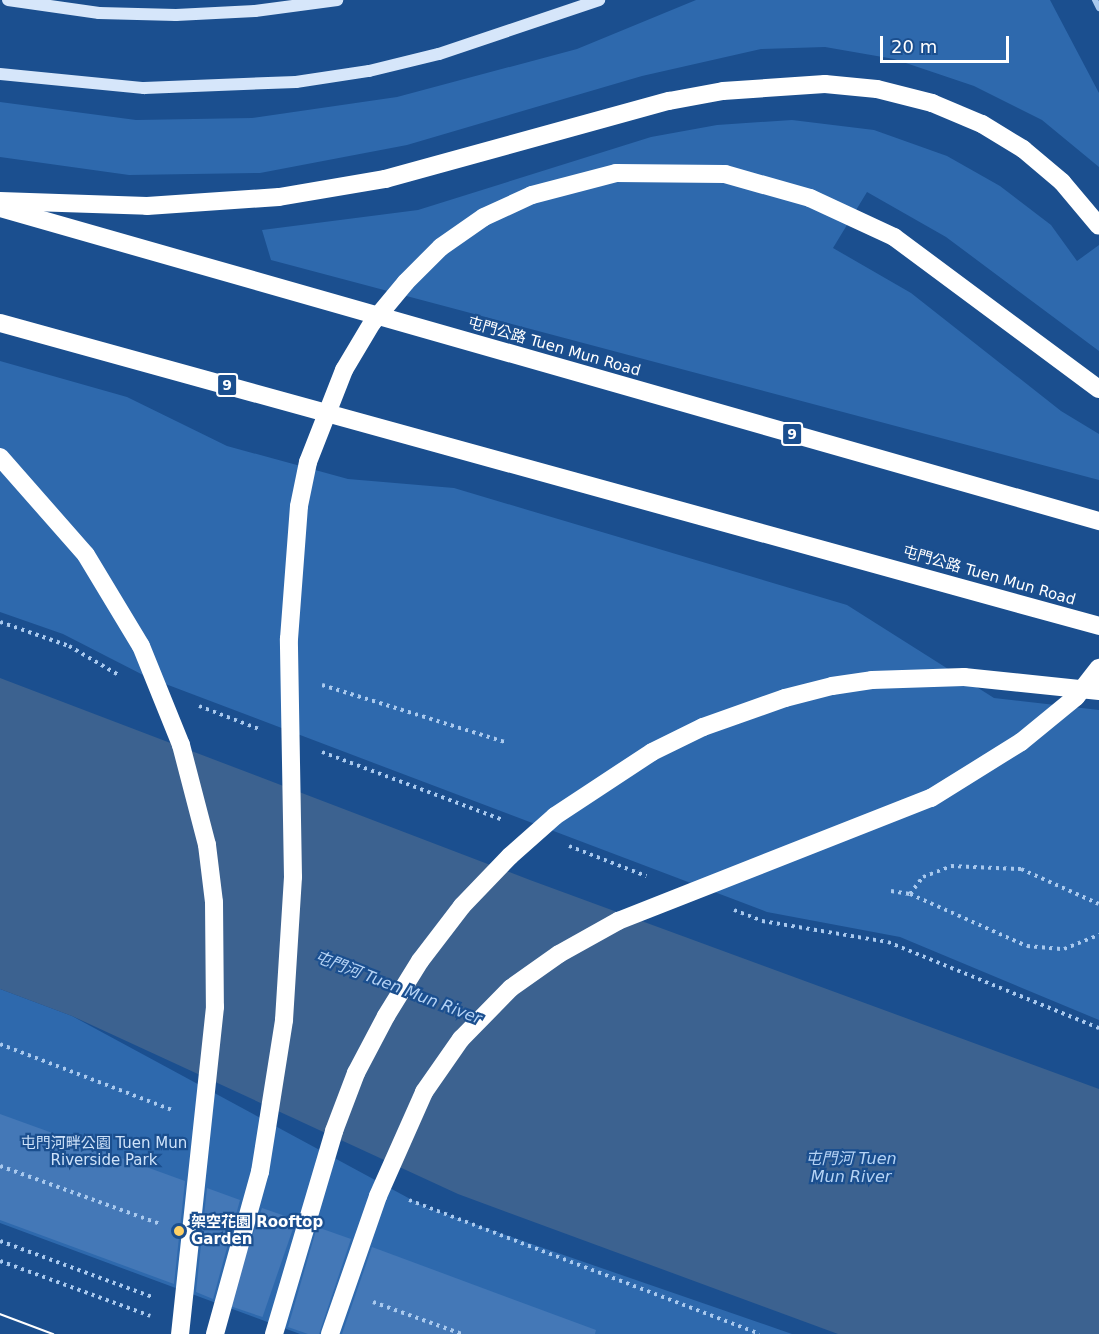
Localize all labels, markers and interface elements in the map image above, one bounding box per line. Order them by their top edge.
scale bar [883,24,1012,62]
text: 20 m [891,36,937,57]
street label: 屯門公路 Tuen Mun Road [465,314,643,380]
road number: 9 [215,374,239,396]
road number: 9 [780,423,804,445]
street label: 屯門公路 Tuen Mun Road [900,543,1078,609]
water label: 屯門河 Tuen Mun River [312,947,484,1029]
park label: 屯門河畔公園 Tuen Mun Riverside Park [21,1134,187,1169]
water label: 屯門河 Tuen Mun River [805,1149,897,1187]
place label: 架空花園 Rooftop Garden [191,1213,323,1248]
marker: 架空花園 Rooftop Garden [172,1224,186,1238]

